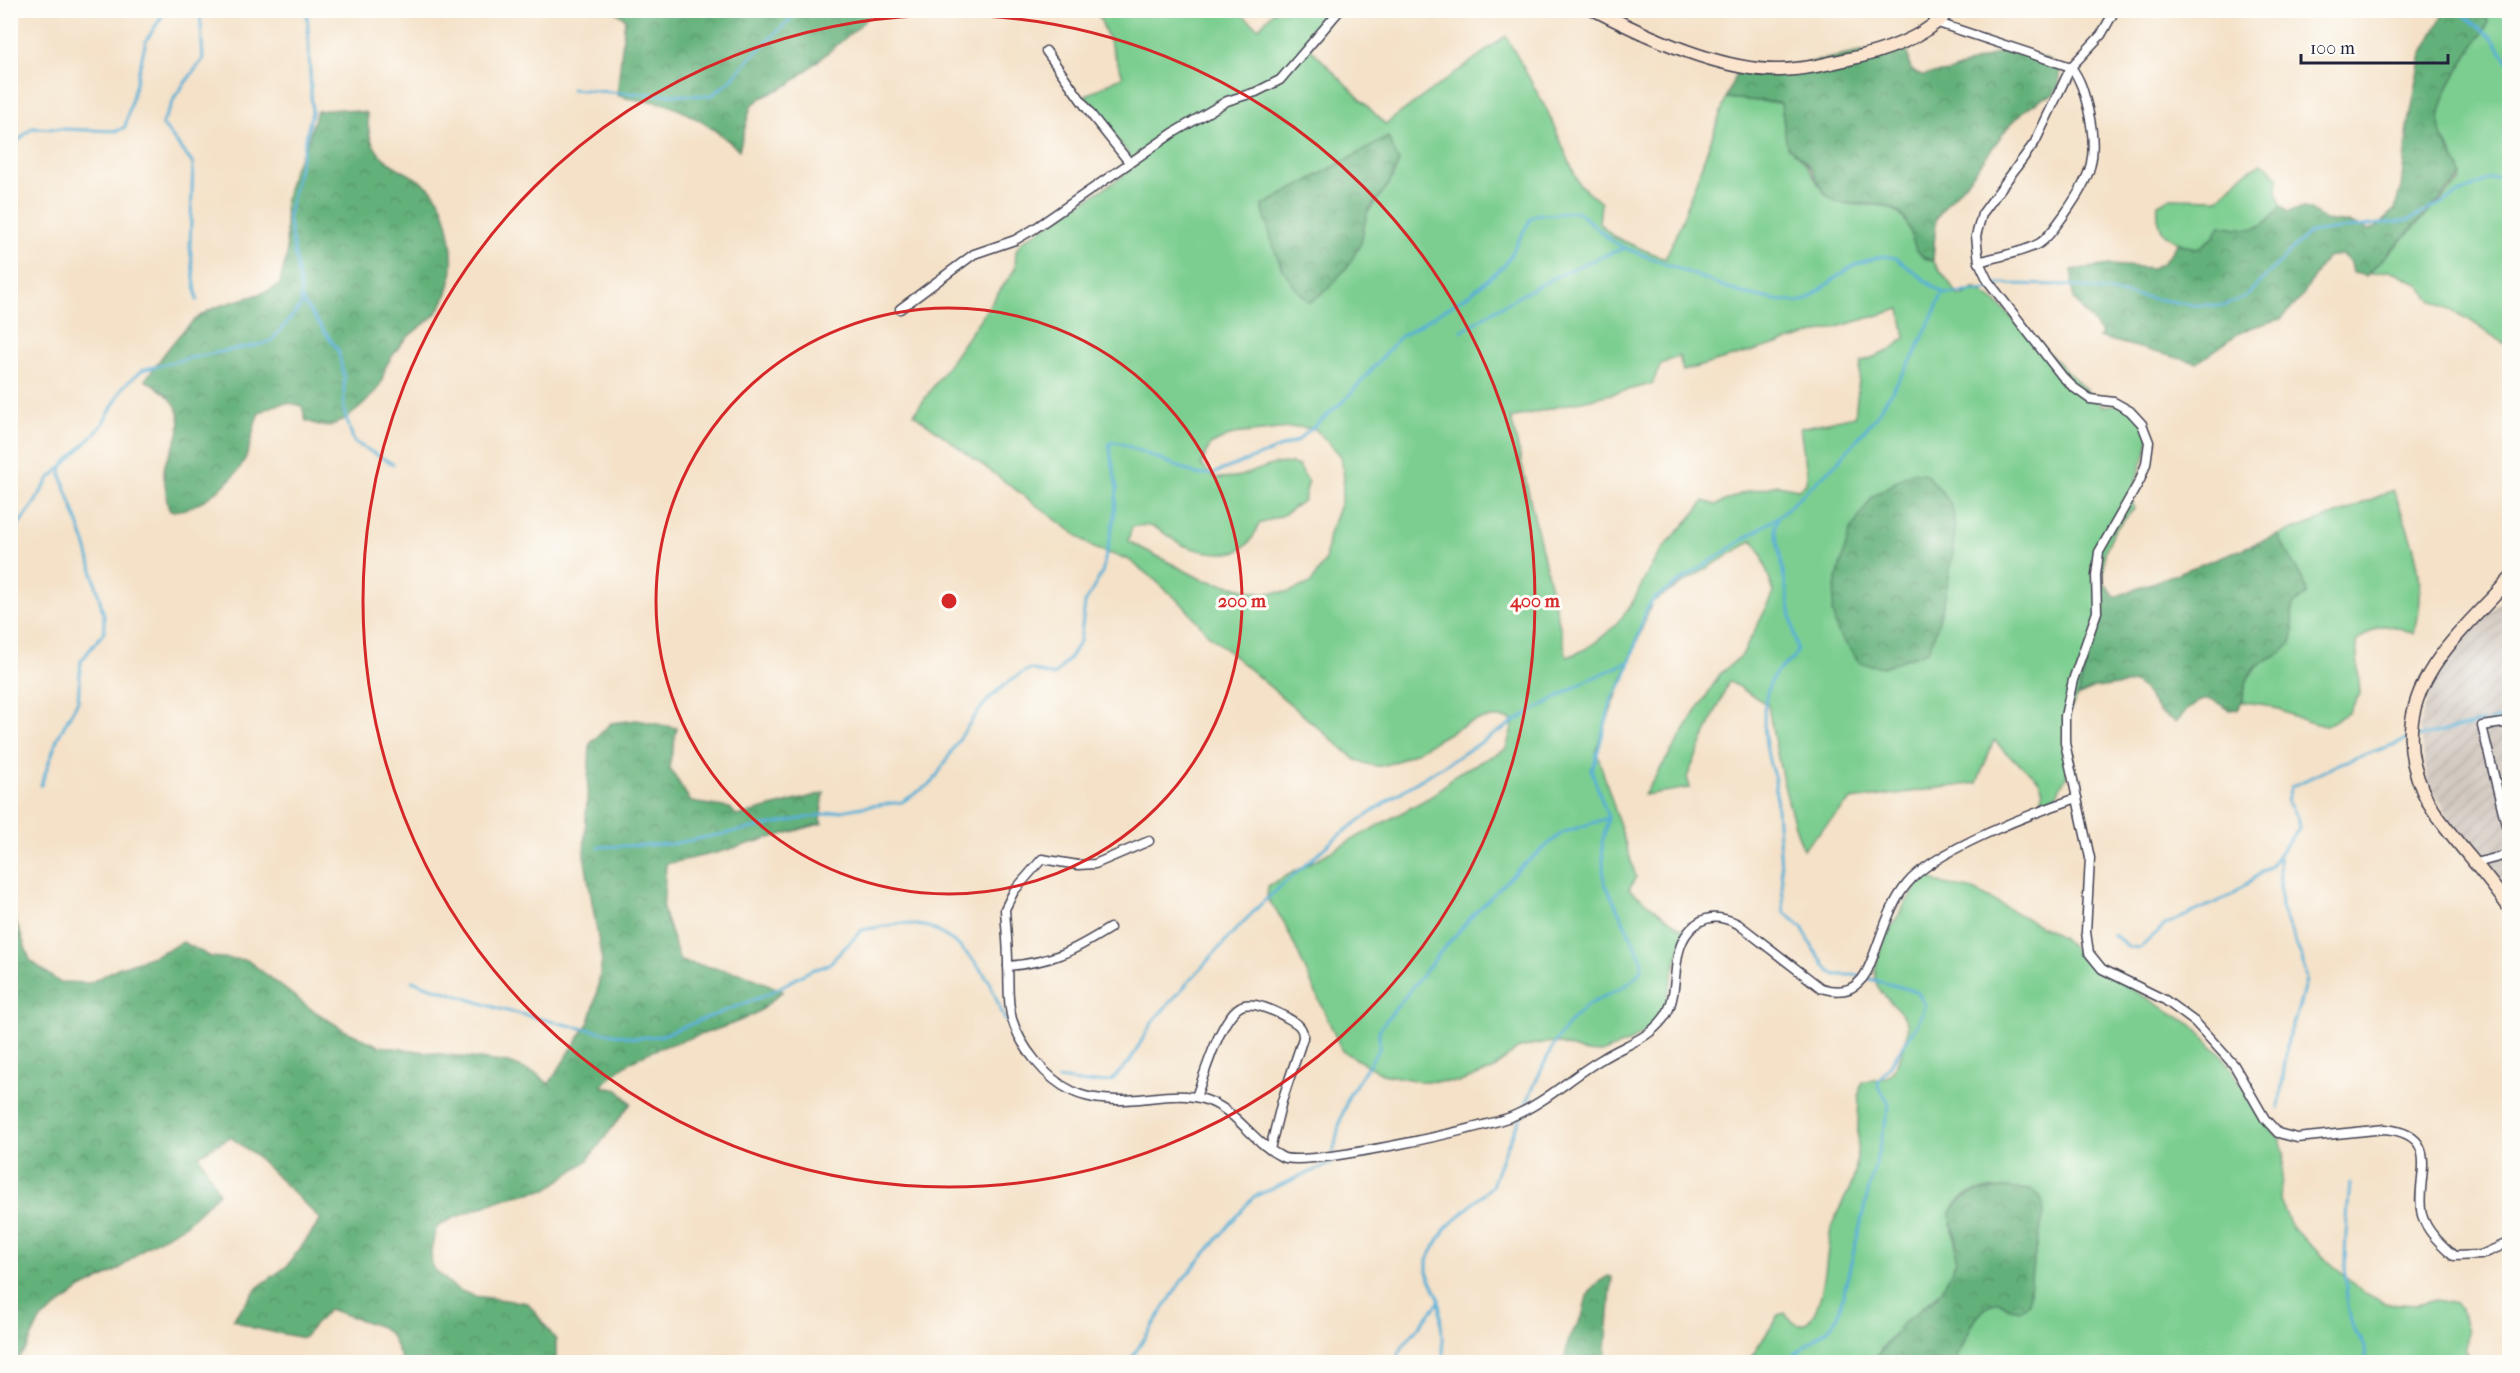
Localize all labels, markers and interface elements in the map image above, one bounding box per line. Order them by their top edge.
scale bar [2301,27,2448,65]
text: 100 m [2310,38,2355,59]
centre of rings [939,591,959,611]
text: 200 m [1218,591,1267,612]
text: 400 m [1509,591,1561,612]

